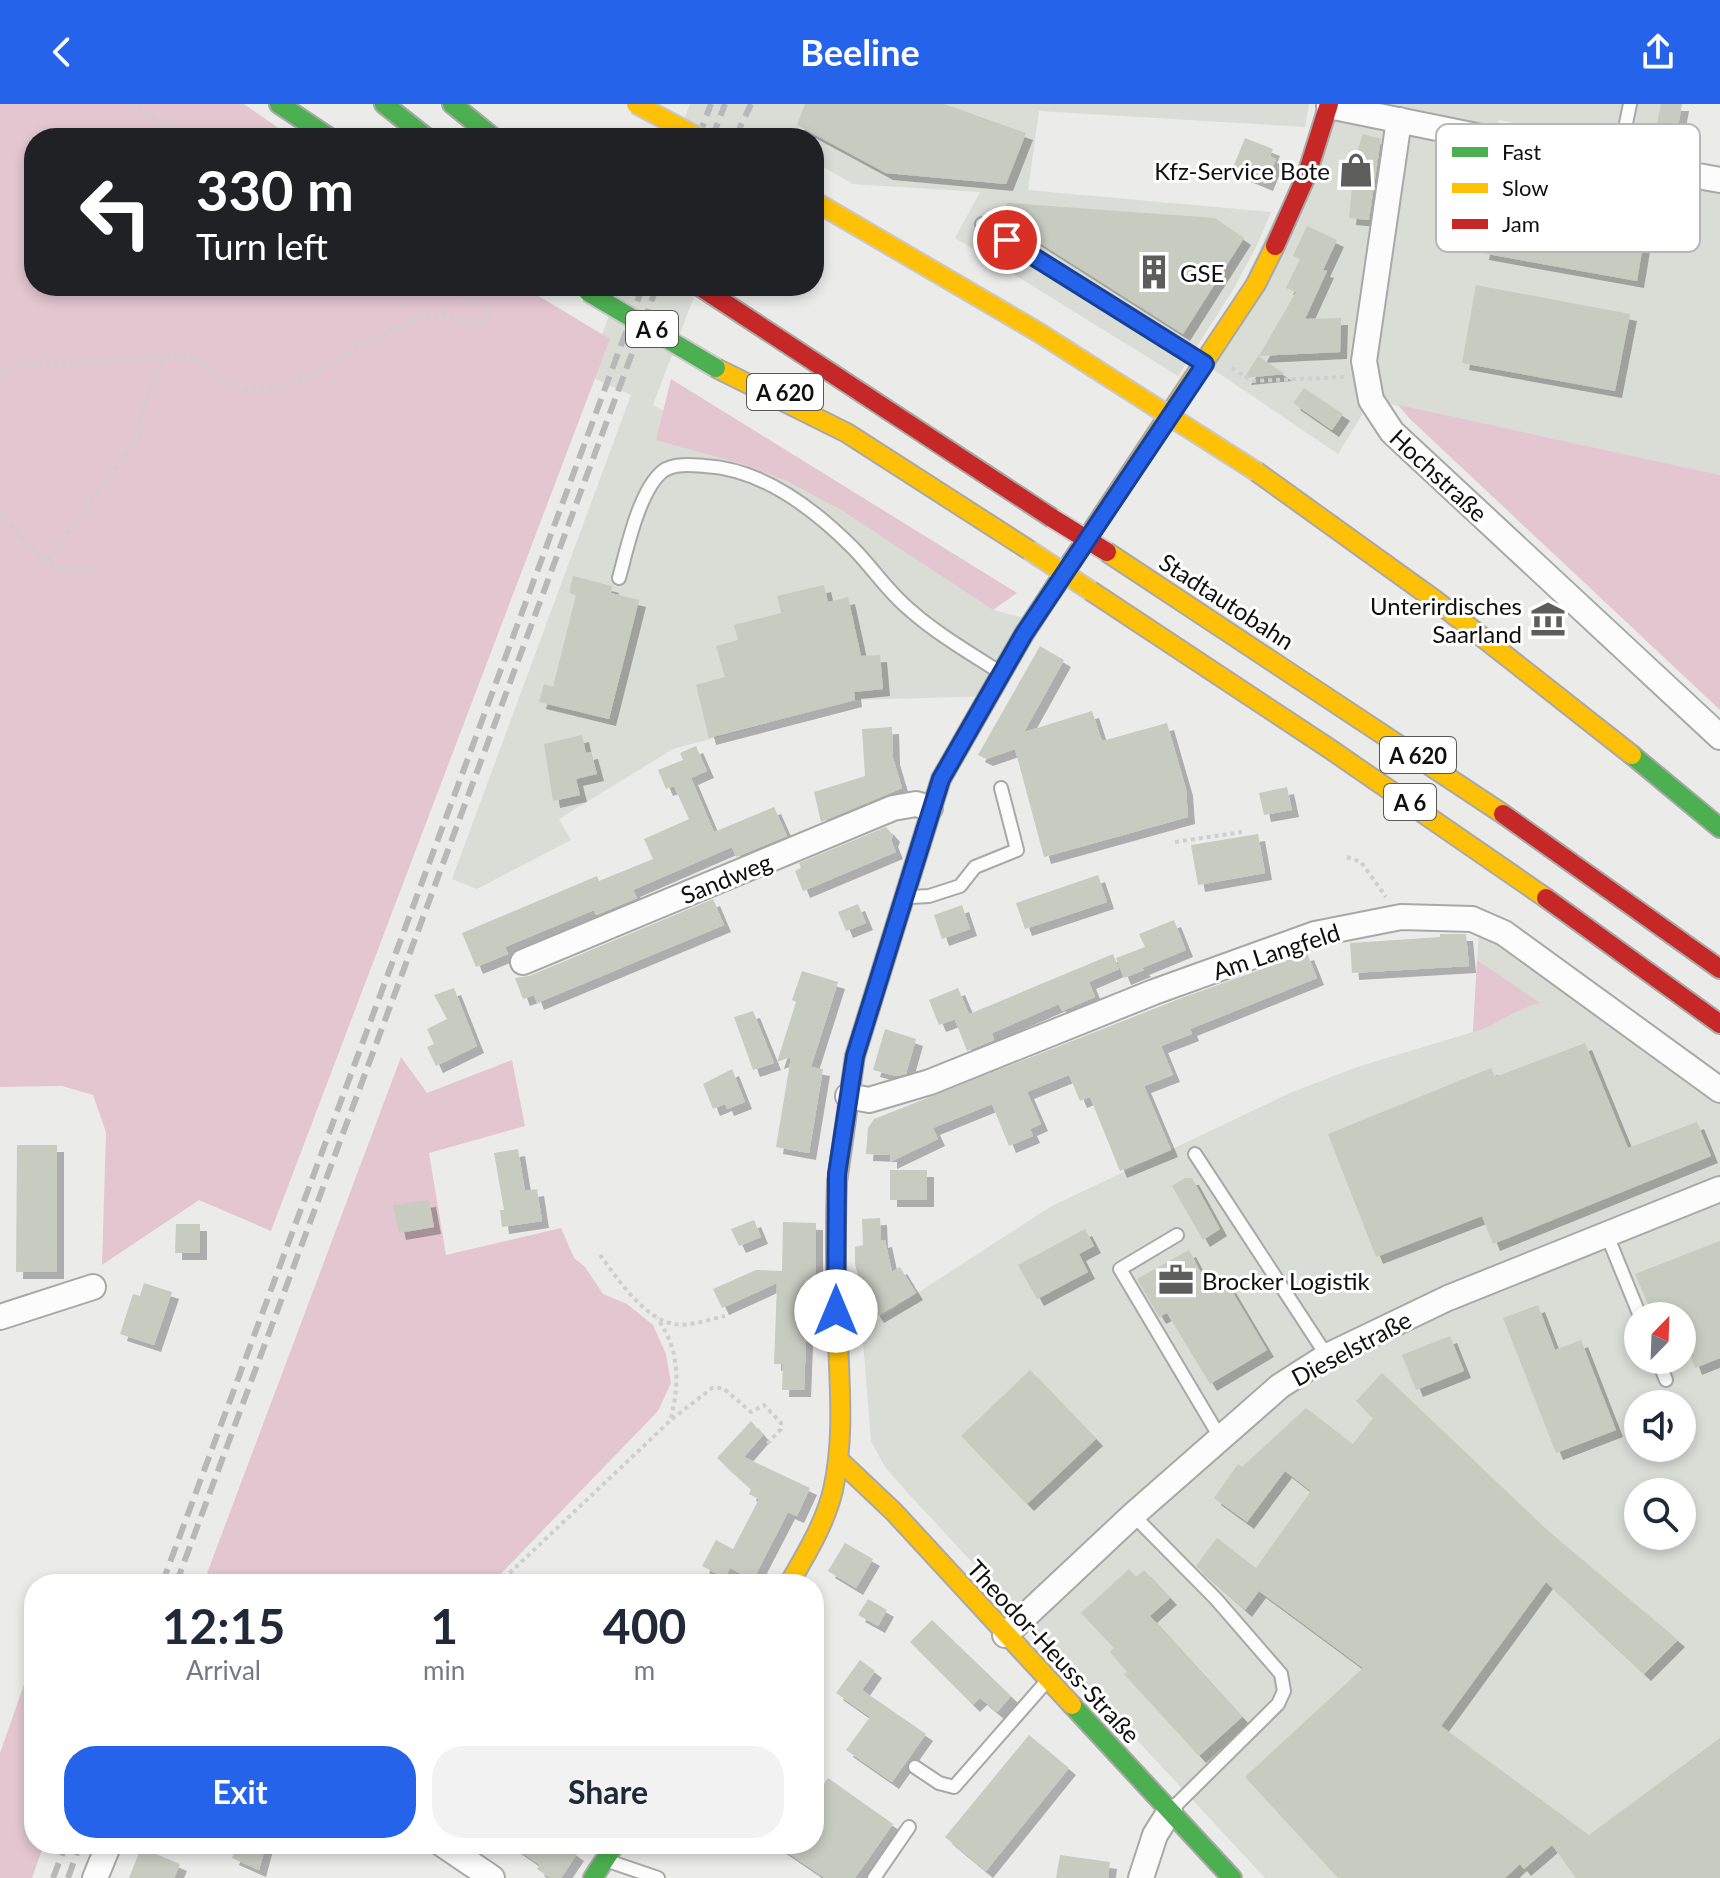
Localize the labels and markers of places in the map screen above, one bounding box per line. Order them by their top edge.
shop icon: Kfz-Service Bote [1337,151,1375,189]
place label: Kfz-Service Bote [1154,156,1330,185]
pin [973,206,1041,274]
building icon: GSE [1135,253,1173,291]
place label: GSE [1180,258,1224,287]
place label: Unterirdisches Saarland [1370,591,1522,648]
museum icon: Unterirdisches Saarland [1529,600,1567,638]
office icon: Brocker Logistik [1157,1261,1195,1299]
place label: Brocker Logistik [1202,1266,1371,1295]

